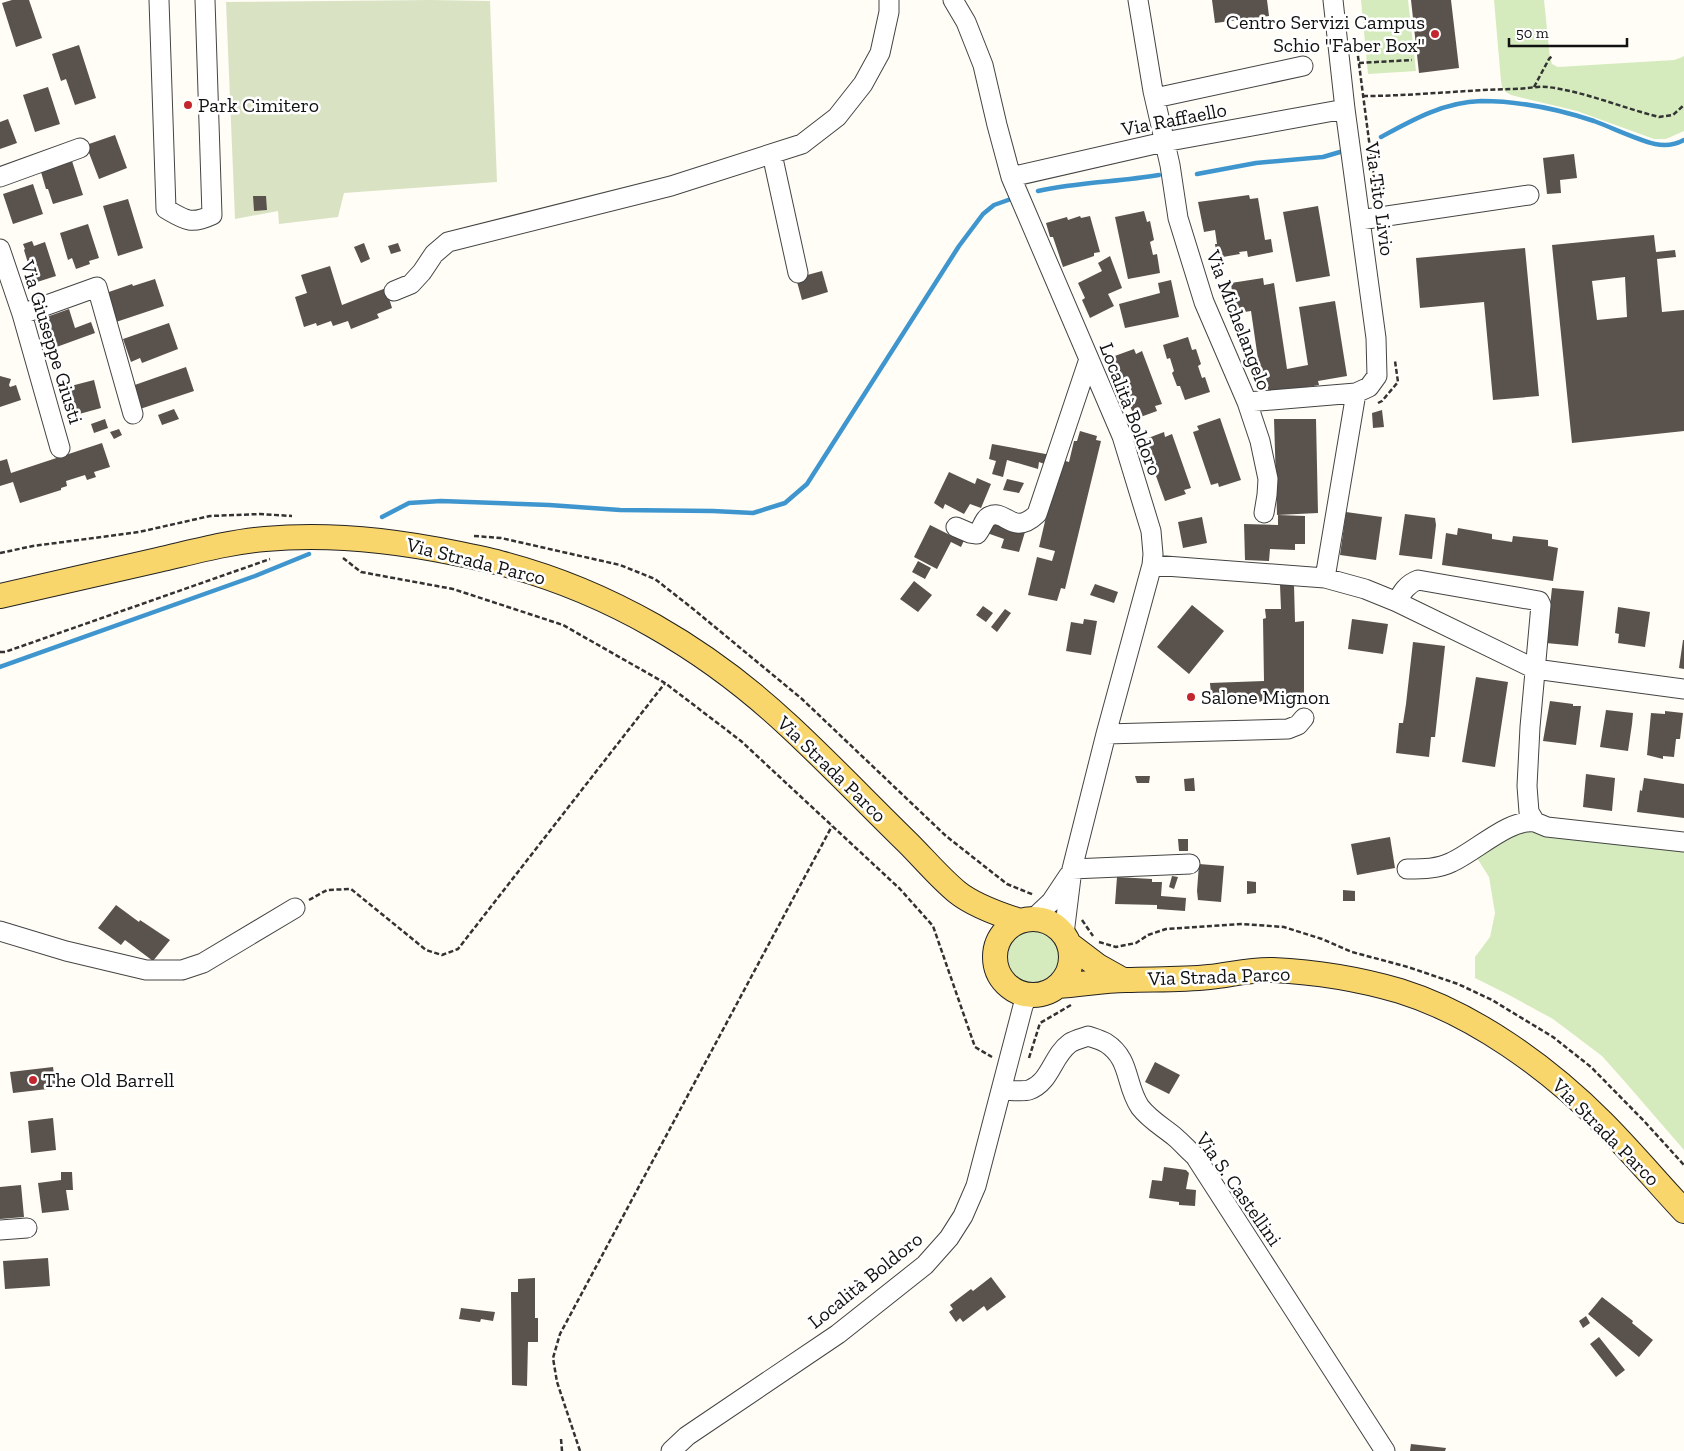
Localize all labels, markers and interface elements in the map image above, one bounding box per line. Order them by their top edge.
place label: Centro Servizi Campus Schio "Faber Box" [1226,10,1425,57]
scale bar [1509,15,1626,47]
text: 50 m [1516,24,1549,42]
marker: Centro Servizi Campus Schio "Faber Box" [1429,28,1441,40]
place label: Park Cimitero [198,93,319,117]
street label: Via Raffaello [1118,97,1229,141]
marker: Park Cimitero [182,99,194,111]
street label: Via Tito Livio [1360,140,1400,257]
street label: Via Michelangelo [1201,246,1277,393]
street label: Via Giuseppe Giusti [15,256,88,427]
street label: Località Boldoro [1095,339,1167,479]
street label: Via Strada Parco [403,532,548,590]
place label: Salone Mignon [1201,685,1330,709]
marker: Salone Mignon [1185,691,1197,703]
street label: Via Strada Parco [772,710,892,827]
street label: Via Strada Parco [1146,962,1291,991]
place label: The Old Barrell [43,1068,174,1092]
street label: Via Strada Parco [1546,1072,1665,1191]
marker: The Old Barrell [27,1074,39,1086]
street label: Via S. Castellini [1190,1127,1287,1251]
street label: Località Boldoro [803,1227,927,1333]

